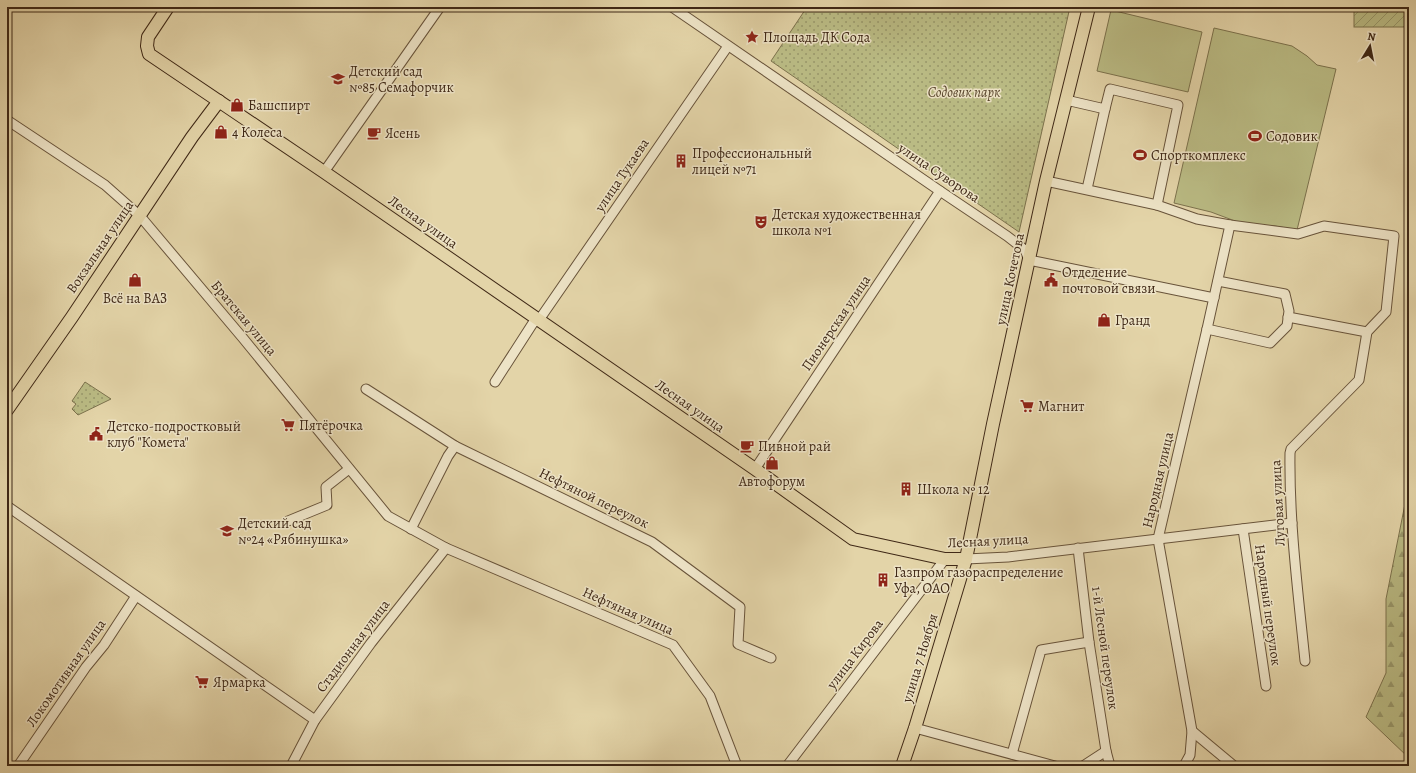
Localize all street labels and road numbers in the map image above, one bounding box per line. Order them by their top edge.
street label: улица Тукаева [590,134,654,216]
street label: улица Суворова [894,138,984,208]
street label: Лесная улица [384,191,462,253]
street label: Вокзальная улица [62,196,138,297]
street label: улица Кочетова [991,231,1029,328]
street label: Пионерская улица [797,271,875,375]
street label: Братская улица [207,276,282,360]
street label: Лесная улица [651,375,729,437]
street label: Народная улица [1138,430,1178,530]
street label: Луговая улица [1266,459,1290,547]
street label: Нефтяной переулок [536,463,652,533]
street label: Лесная улица [947,529,1030,553]
street label: Народный переулок [1250,543,1286,667]
street label: Нефтяная улица [579,582,677,640]
street label: 1-й Лесной переулок [1087,585,1123,711]
street label: Стадионная улица [312,595,395,696]
street label: улица 7 Ноября [897,611,943,706]
street label: Локомотивная улица [22,615,111,731]
street label: улица Кирова [822,615,888,694]

